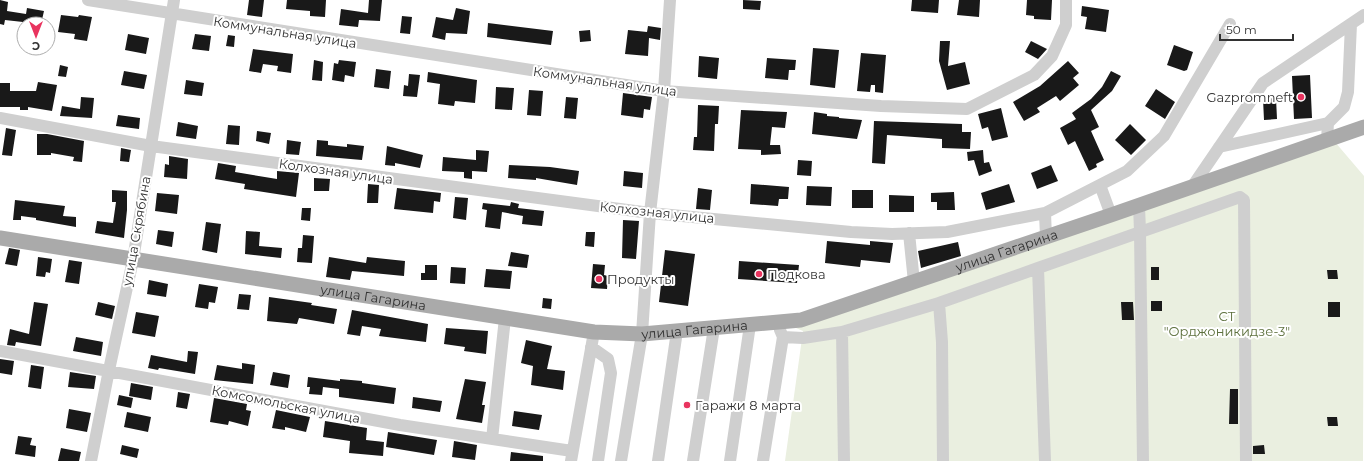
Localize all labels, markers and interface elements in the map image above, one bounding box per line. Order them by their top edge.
street label: Коммунальная улица [212,13,358,51]
north arrow [16,16,56,56]
scale bar [1220,16,1293,42]
text: 50 m [1226,22,1257,37]
text: С [32,39,40,53]
street label: Коммунальная улица [532,63,678,99]
place label: Gazpromneft [1207,89,1293,105]
marker: Gazpromneft [1296,92,1306,102]
street label: Колхозная улица [278,155,394,187]
street label: улица Скрябина [118,175,154,288]
street label: Колхозная улица [599,198,715,226]
street label: улица Гагарина [952,226,1060,275]
place label: Подкова [767,266,826,282]
marker: Подкова [754,269,764,279]
place label: Продукты [607,271,674,287]
marker: Продукты [594,274,604,284]
street label: улица Гагарина [318,281,427,313]
park label: СТ "Орджоникидзе-3" [1164,308,1290,339]
street label: улица Гагарина [640,317,748,342]
street label: Комсомольская улица [210,382,362,426]
place label: Гаражи 8 марта [695,397,801,413]
marker: Гаражи 8 марта [682,400,692,410]

